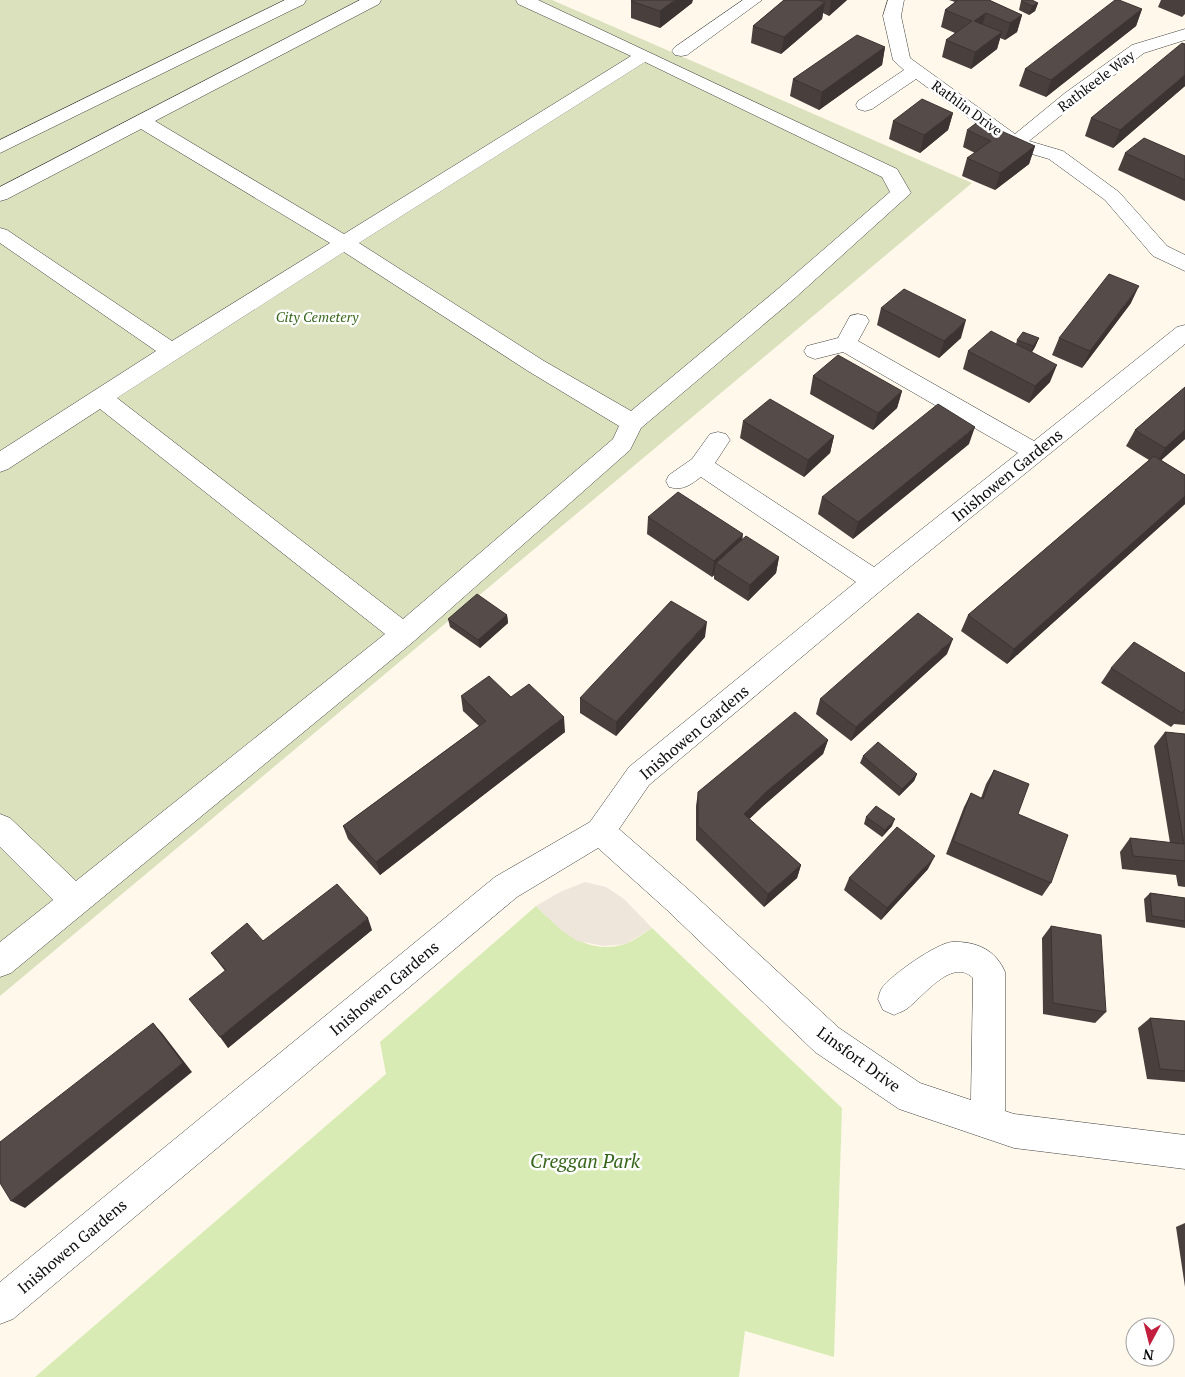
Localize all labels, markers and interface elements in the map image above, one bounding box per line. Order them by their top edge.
street label: Rathkeele Way [1053,45,1139,116]
street label: Rathlin Drive [928,76,1006,140]
park label: City Cemetery [276,307,359,326]
street label: Inishowen Gardens [947,423,1067,526]
street label: Inishowen Gardens [635,680,753,784]
street label: Inishowen Gardens [325,936,443,1040]
street label: Linsfort Drive [813,1021,905,1097]
park label: Creggan Park [530,1148,641,1173]
street label: Inishowen Gardens [13,1194,131,1298]
north arrow [1125,1317,1175,1367]
text: N [1142,1345,1155,1365]

